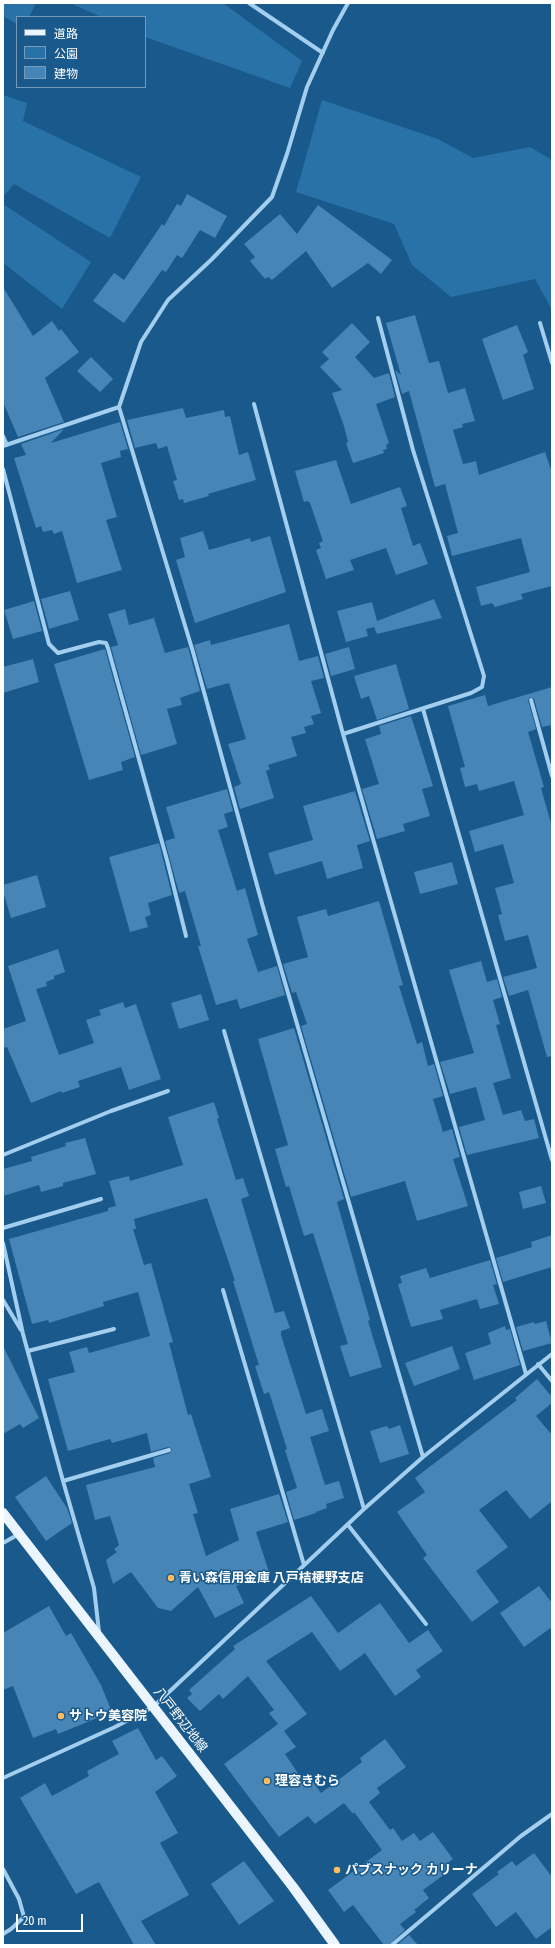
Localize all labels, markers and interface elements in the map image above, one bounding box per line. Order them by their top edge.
legend [16,16,146,88]
text: 道路 [54,27,78,41]
text: 公園 [54,47,78,61]
text: 建物 [54,67,78,81]
place label: 青い森信用金庫 八戸桔梗野支店 [179,1570,364,1586]
marker: 青い森信用金庫 八戸桔梗野支店 [166,1573,176,1583]
street label: 八戸野辺地線 [150,1684,210,1756]
place label: サトウ美容院 [69,1708,147,1724]
marker: サトウ美容院 [56,1711,66,1721]
place label: 理容きむら [275,1773,340,1789]
marker: 理容きむら [262,1776,272,1786]
place label: パブスナック カリーナ [345,1862,478,1878]
marker: パブスナック カリーナ [332,1865,342,1875]
scale bar [18,1906,85,1932]
text: 20 m [23,1914,47,1928]

